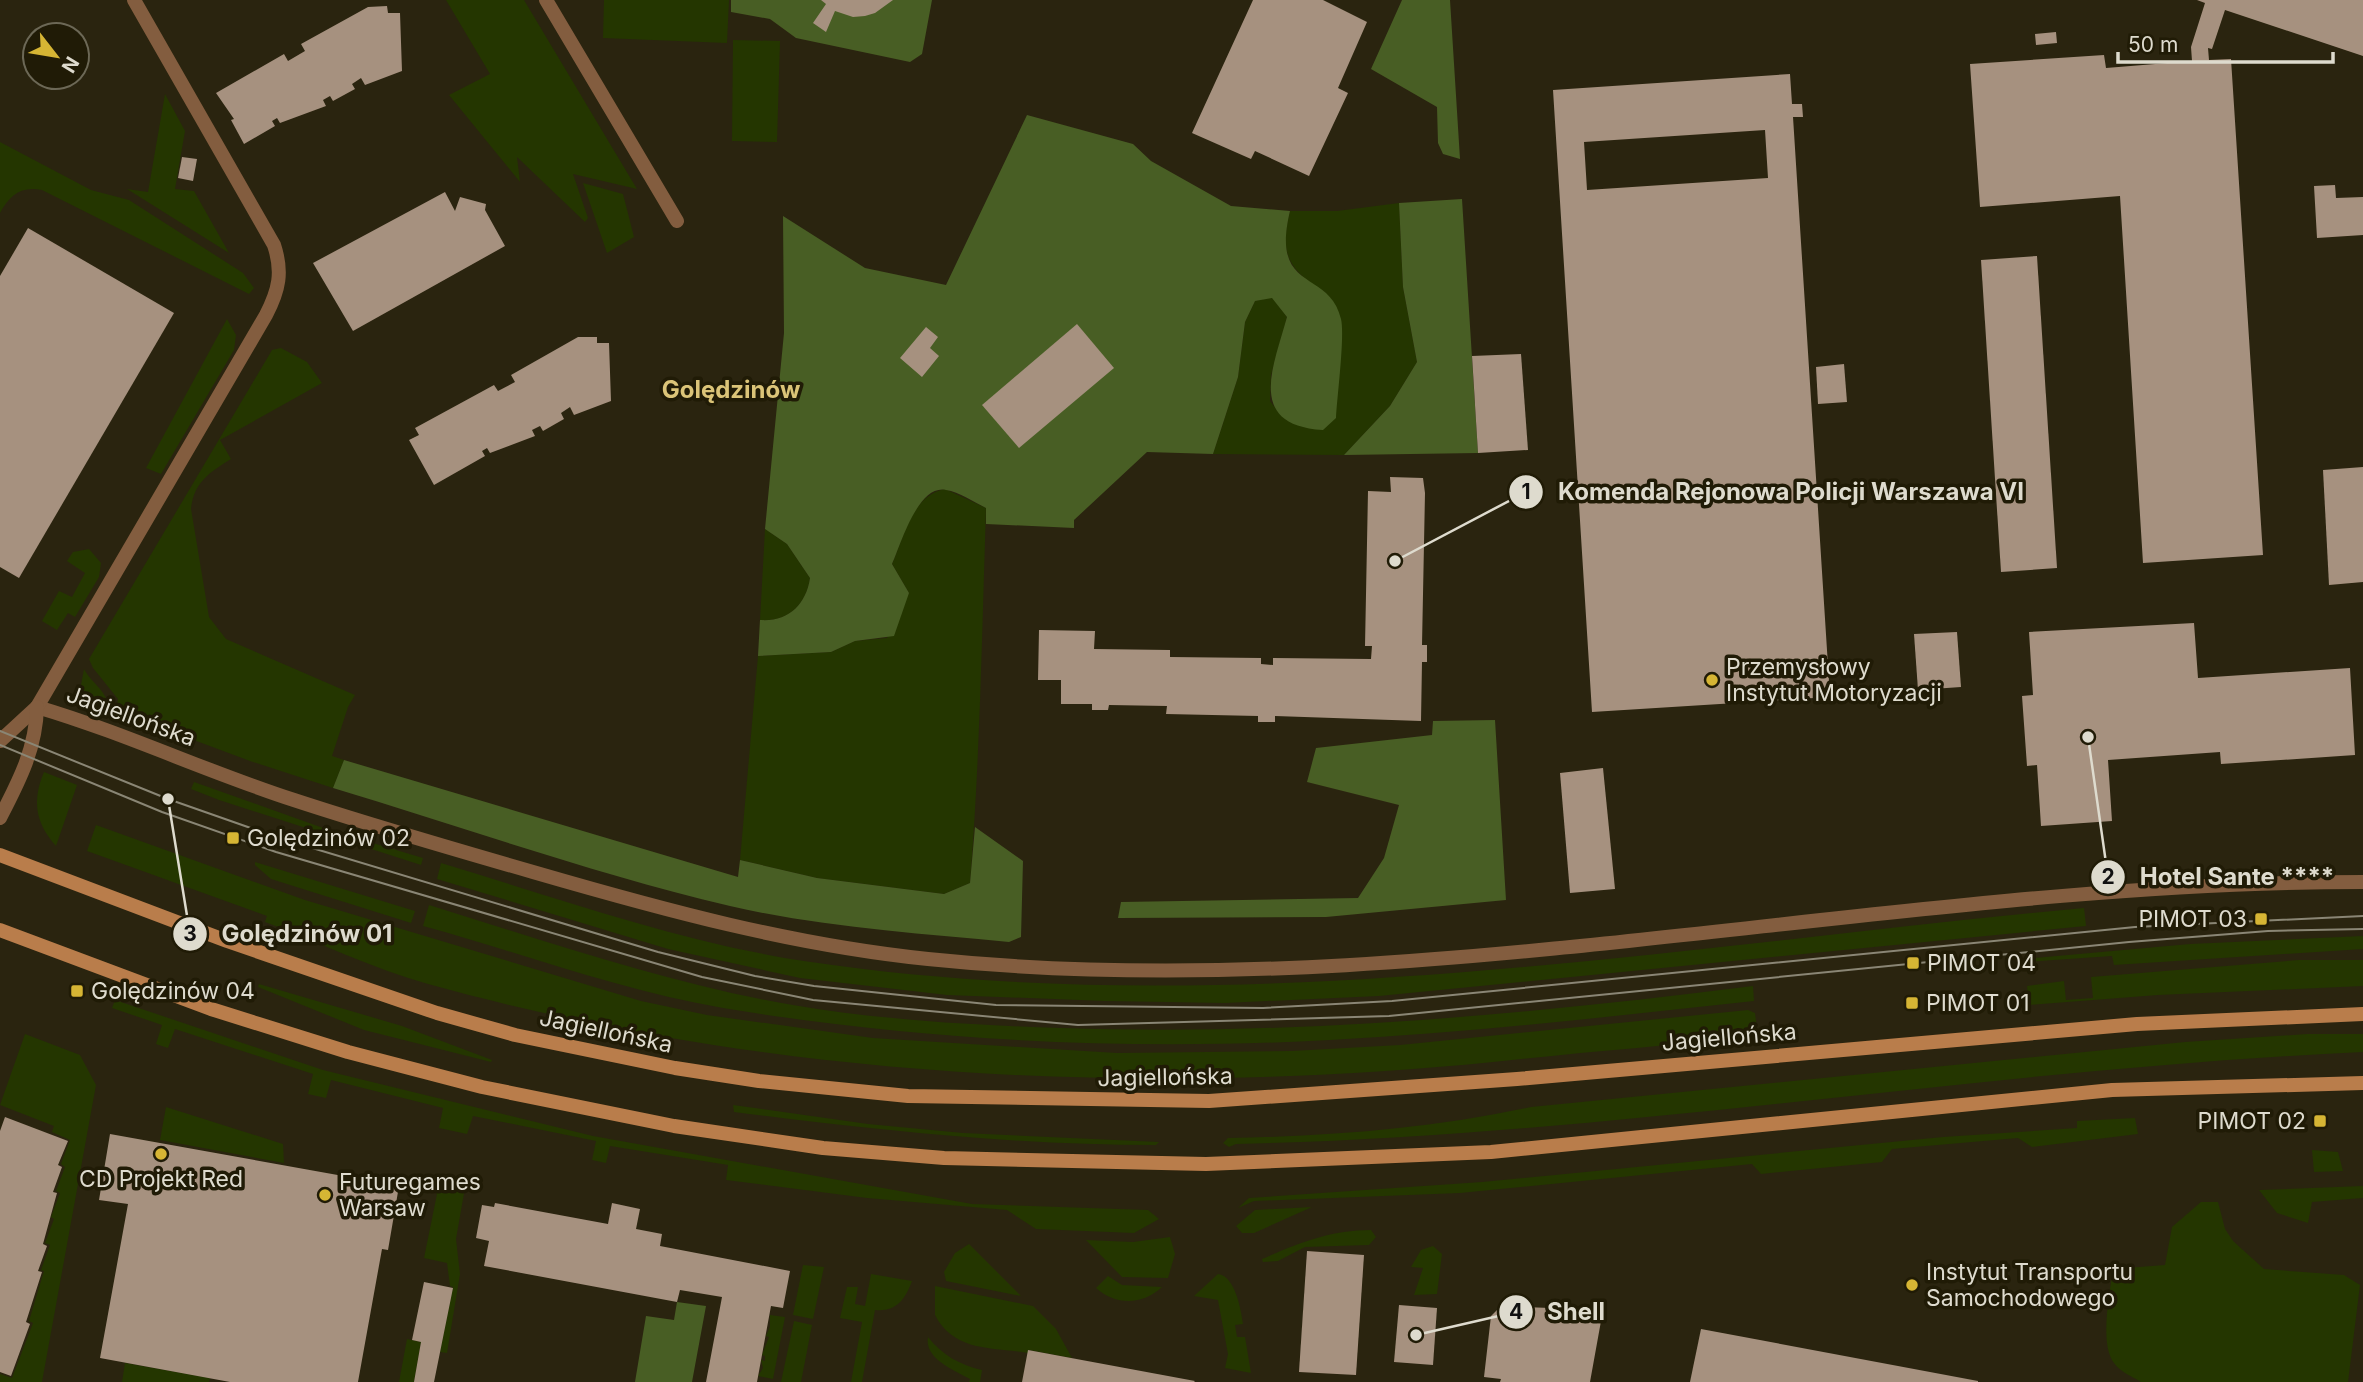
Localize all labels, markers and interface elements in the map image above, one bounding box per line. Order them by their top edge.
north arrow [21,21,91,91]
scale bar [2118,21,2333,65]
text: 50 m [2128,32,2178,57]
text: N [57,52,84,77]
district label: Golędzinów [662,375,801,404]
callout: Komenda Rejonowa Policji Warszawa VI [1508,469,2038,514]
text: Komenda Rejonowa Policji Warszawa VI [1558,477,2024,506]
text: 1 [1521,479,1531,504]
place label: Przemysłowy Instytut Motoryzacji [1726,653,1942,707]
marker: Przemysłowy Instytut Motoryzacji [1704,672,1720,688]
street label: Jagiellońska [63,680,199,752]
place label: Golędzinów 02 [247,824,410,852]
marker: Golędzinów 02 [225,830,241,846]
callout: Hotel Sante **** [2091,854,2348,899]
text: Hotel Sante **** [2140,862,2334,891]
text: 2 [2101,864,2115,889]
place label: PIMOT 03 [2138,905,2247,933]
callout: Golędzinów 01 [173,911,407,956]
marker: PIMOT 03 [2253,911,2269,927]
text: Golędzinów 01 [222,919,392,948]
text: 3 [183,921,197,946]
place label: PIMOT 04 [1927,949,2036,977]
marker: PIMOT 04 [1905,955,1921,971]
place label: Golędzinów 04 [91,977,255,1005]
marker: Golędzinów 04 [69,983,85,999]
place label: PIMOT 01 [1926,989,2030,1017]
marker: PIMOT 01 [1904,995,1920,1011]
street label: Jagiellońska [537,1003,675,1059]
street label: Jagiellońska [1660,1017,1798,1057]
street label: Jagiellońska [1097,1062,1233,1092]
place label: PIMOT 02 [2198,1107,2306,1135]
marker: PIMOT 02 [2312,1113,2328,1129]
marker: CD Projekt Red [153,1146,169,1162]
place label: CD Projekt Red [79,1165,243,1193]
place label: Futuregames Warsaw [339,1168,481,1222]
marker: Futuregames Warsaw [317,1187,333,1203]
place label: Instytut Transportu Samochodowego [1926,1258,2133,1312]
marker: Instytut Transportu Samochodowego [1904,1277,1920,1293]
callout: Shell [1498,1289,1619,1334]
text: Shell [1547,1297,1605,1326]
text: 4 [1509,1299,1523,1324]

